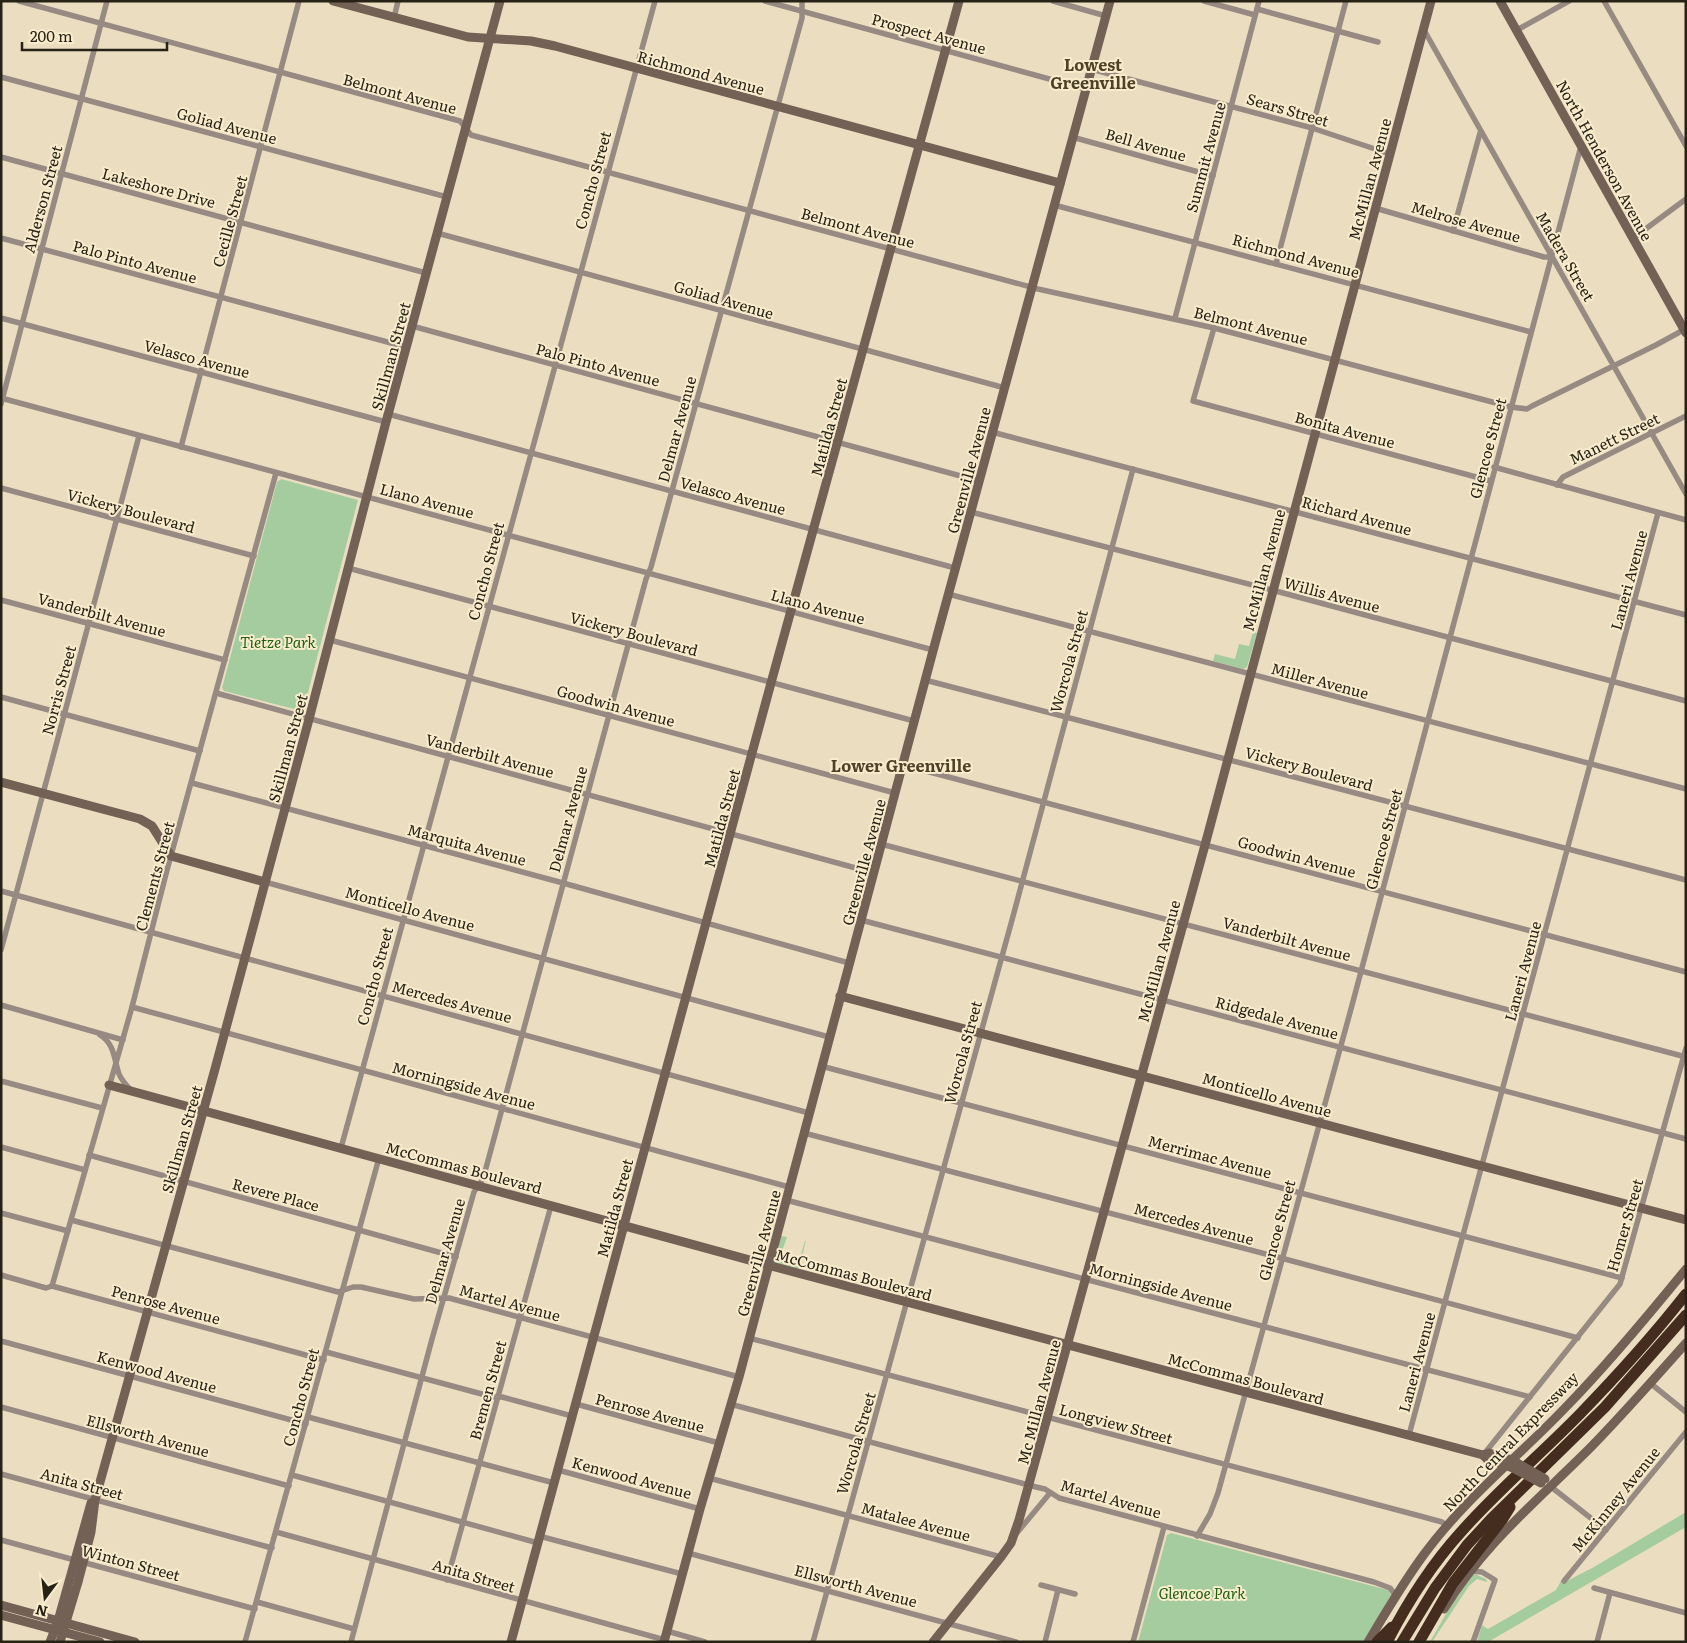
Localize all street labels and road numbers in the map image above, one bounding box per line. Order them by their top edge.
street label: Prospect Avenue [869,7,989,59]
street label: Richmond Avenue [635,44,767,100]
street label: Belmont Avenue [341,67,460,119]
street label: North Henderson Avenue [1551,75,1659,245]
street label: Sears Street [1244,86,1332,132]
street label: Summit Avenue [1179,99,1231,215]
street label: Goliad Avenue [174,101,280,149]
street label: McMillan Avenue [1342,115,1396,243]
street label: Bell Avenue [1103,121,1189,167]
street label: Concho Street [568,128,616,232]
street label: Alderson Street [17,142,67,256]
street label: Lakeshore Drive [100,161,218,213]
street label: Cecille Street [206,172,252,270]
street label: Melrose Avenue [1409,194,1524,248]
street label: Belmont Avenue [799,201,918,253]
street label: Madera Street [1531,207,1601,305]
street label: Richmond Avenue [1230,227,1362,283]
street label: Palo Pinto Avenue [70,233,200,289]
street label: Goliad Avenue [671,274,777,324]
street label: Skillman Street [364,299,416,413]
street label: Belmont Avenue [1192,300,1311,350]
street label: Velasco Avenue [141,333,253,383]
street label: Palo Pinto Avenue [533,336,663,392]
street label: Delmar Avenue [651,373,701,485]
street label: Matilda Street [804,375,852,479]
street label: Glencoe Street [1462,395,1512,501]
street label: Greenville Avenue [940,404,996,536]
street label: Bonita Avenue [1292,405,1398,453]
street label: Manett Street [1565,406,1663,470]
street label: Velasco Avenue [677,470,789,520]
street label: Llano Avenue [377,476,477,524]
street label: Vickery Boulevard [64,482,198,538]
street label: Richard Avenue [1299,489,1415,541]
street label: McMillan Avenue [1236,506,1290,634]
street label: Concho Street [461,519,509,623]
street label: Laneri Avenue [1604,527,1652,633]
street label: Willis Avenue [1281,570,1383,618]
street label: Llano Avenue [768,582,868,630]
street label: Vanderbilt Avenue [35,586,169,642]
street label: Vickery Boulevard [567,605,701,661]
street label: Worcola Street [1043,607,1093,715]
street label: Norris Street [35,642,81,738]
street label: Miller Avenue [1269,656,1372,704]
street label: Goodwin Avenue [554,678,678,732]
street label: Skillman Street [261,691,313,805]
street label: Vanderbilt Avenue [423,727,557,783]
street label: Vickery Boulevard [1242,740,1376,796]
street label: Delmar Avenue [542,763,592,875]
street label: Matilda Street [697,766,745,870]
street label: Glencoe Street [1358,786,1408,892]
street label: Greenville Avenue [835,796,891,928]
street label: Marquita Avenue [405,817,529,871]
street label: Clements Street [128,819,180,933]
street label: Goodwin Avenue [1235,829,1359,883]
street label: Monticello Avenue [343,880,478,936]
street label: McMillan Avenue [1131,897,1185,1025]
street label: Vanderbilt Avenue [1220,910,1354,966]
street label: Laneri Avenue [1498,918,1546,1024]
street label: Concho Street [350,924,398,1028]
street label: Mercedes Avenue [389,974,515,1028]
street label: Ridgedale Avenue [1213,990,1341,1045]
street label: Worcola Street [937,998,987,1106]
street label: Morningside Avenue [390,1055,539,1115]
street label: Monticello Avenue [1200,1066,1335,1122]
street label: Skillman Street [155,1082,207,1196]
street label: Merrimac Avenue [1146,1128,1275,1184]
street label: McCommas Boulevard [383,1135,545,1199]
street label: Matilda Street [590,1156,638,1260]
street label: Revere Place [230,1171,322,1217]
street label: Homer Street [1600,1176,1648,1274]
street label: Glencoe Street [1251,1177,1301,1283]
street label: Greenville Avenue [730,1187,786,1319]
street label: Delmar Avenue [418,1195,470,1307]
street label: Mercedes Avenue [1131,1196,1257,1250]
street label: McCommas Boulevard [773,1242,935,1306]
street label: Morningside Avenue [1087,1256,1236,1316]
street label: Martel Avenue [457,1277,563,1327]
street label: Penrose Avenue [109,1278,223,1330]
street label: Laneri Avenue [1392,1309,1440,1415]
street label: Mc Millan Avenue [1010,1337,1066,1467]
street label: Bremen Street [463,1338,511,1442]
street label: Kenwood Avenue [95,1344,220,1398]
street label: Concho Street [276,1345,324,1449]
street label: McCommas Boulevard [1165,1346,1327,1410]
street label: North Central Expressway [1437,1366,1583,1516]
street label: Penrose Avenue [593,1386,707,1438]
street label: Worcola Street [829,1389,881,1497]
street label: Longview Street [1057,1397,1175,1449]
street label: Ellsworth Avenue [84,1408,212,1463]
street label: McKinney Avenue [1565,1441,1665,1557]
street label: Kenwood Avenue [570,1450,695,1504]
street label: Anita Street [38,1461,126,1505]
street label: Martel Avenue [1058,1473,1164,1523]
street label: Matalee Avenue [859,1495,974,1547]
street label: Winton Street [79,1538,183,1586]
street label: Anita Street [430,1552,518,1598]
street label: Ellsworth Avenue [792,1558,920,1613]

